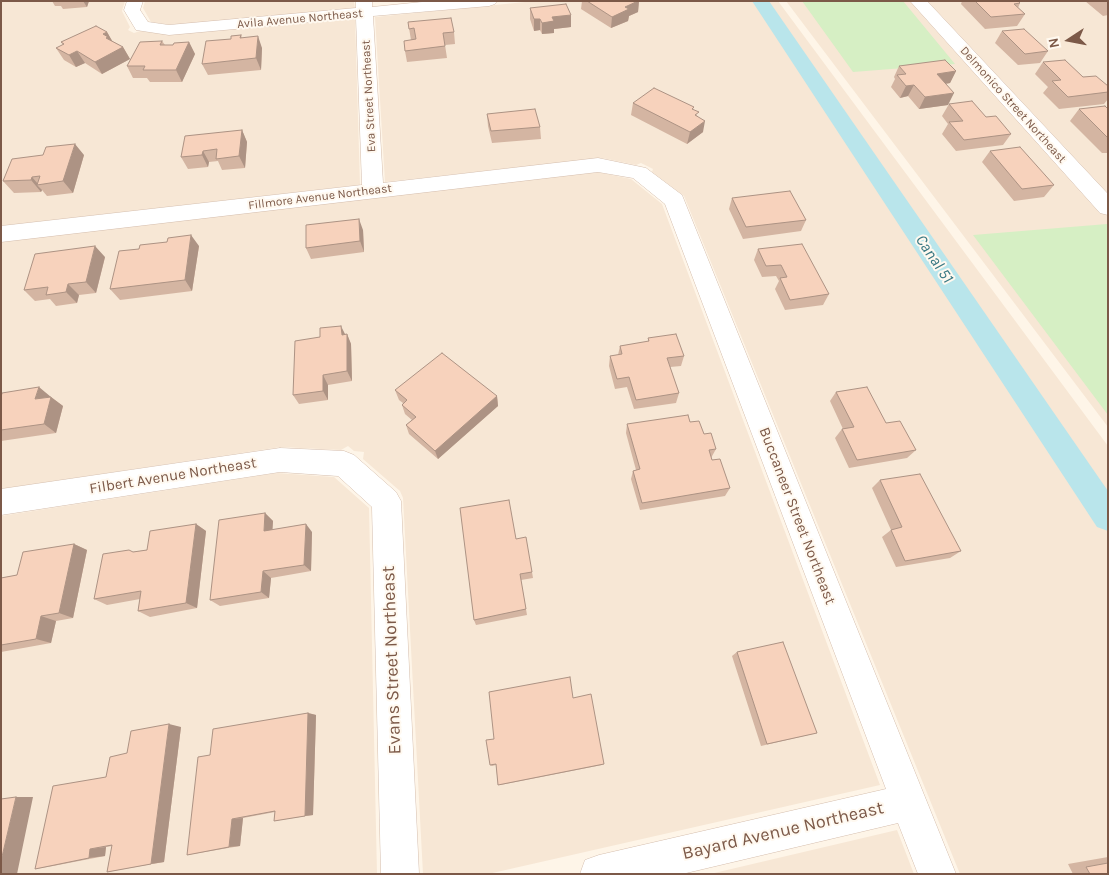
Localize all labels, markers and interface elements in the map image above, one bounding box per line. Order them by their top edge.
street label: Avila Avenue Northeast [237,6,363,32]
north arrow [1044,15,1094,65]
street label: Eva Street Northeast [359,39,379,153]
street label: Delmonico Street Northeast [957,44,1069,166]
street label: Fillmore Avenue Northeast [247,181,393,213]
water label: Canal 51 [911,231,957,287]
street label: Buccaneer Street Northeast [755,425,839,607]
street label: Filbert Avenue Northeast [88,454,258,498]
street label: Evans Street Northeast [378,565,406,755]
street label: Bayard Avenue Northeast [680,797,886,865]

